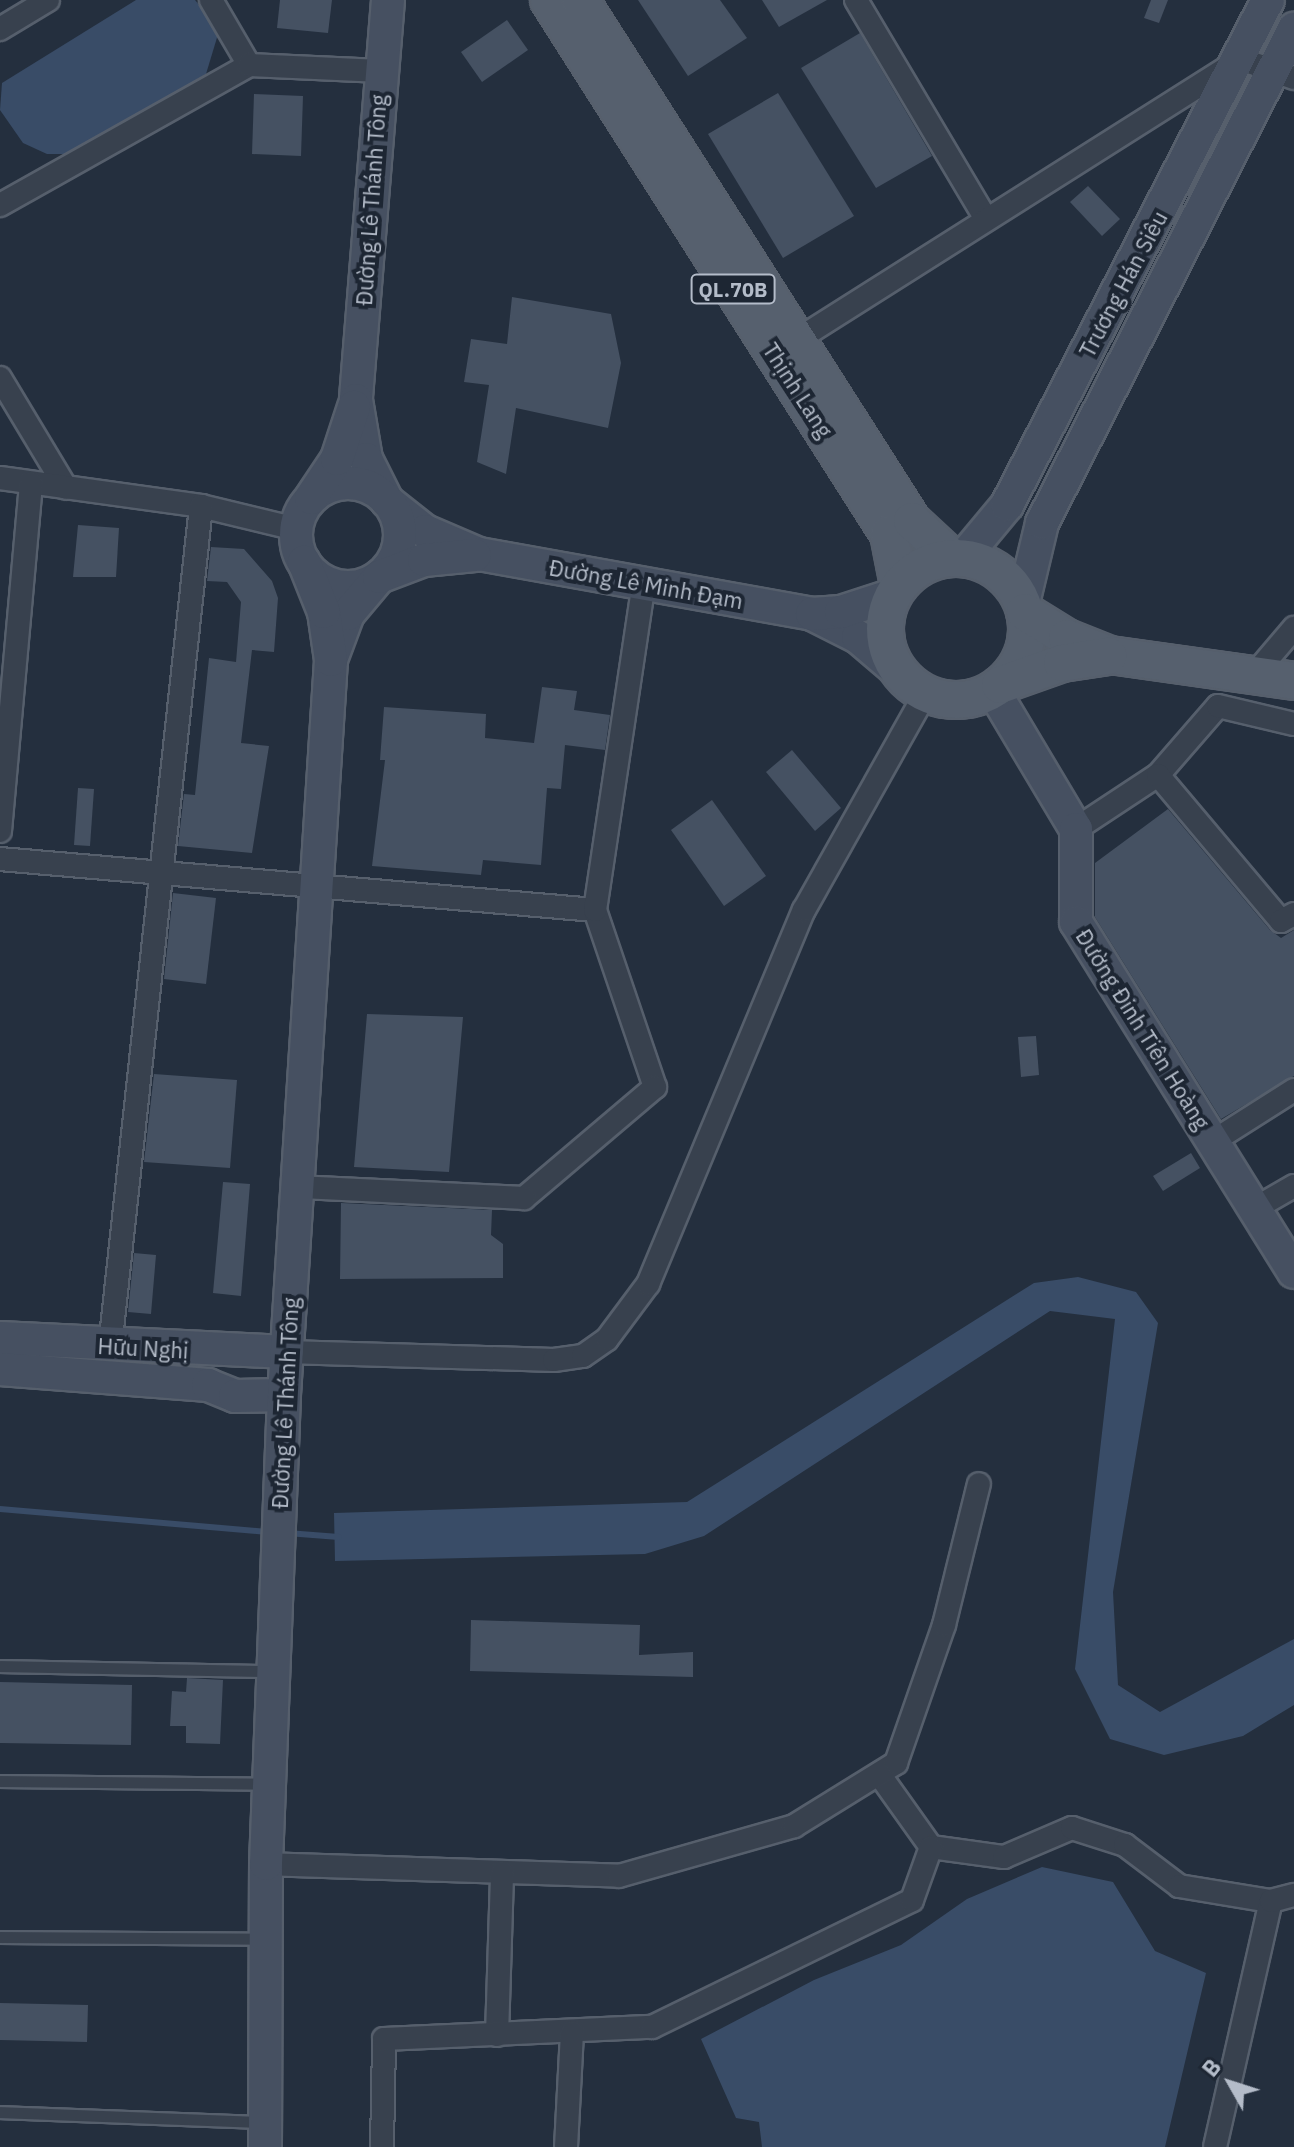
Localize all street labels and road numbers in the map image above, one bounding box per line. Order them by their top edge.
street label: Đường Lê Thánh Tông [350,94,392,306]
street label: Trương Hán Siêu [1073,206,1173,362]
road number: QL.70B [689,273,777,305]
street label: Thịnh Lang [758,338,838,442]
street label: Đường Lê Minh Đạm [547,554,745,614]
street label: Đường Đinh Tiên Hoàng [1071,924,1215,1134]
street label: Đường Lê Thánh Tông [266,1297,304,1509]
street label: Hữu Nghị [97,1332,189,1364]

